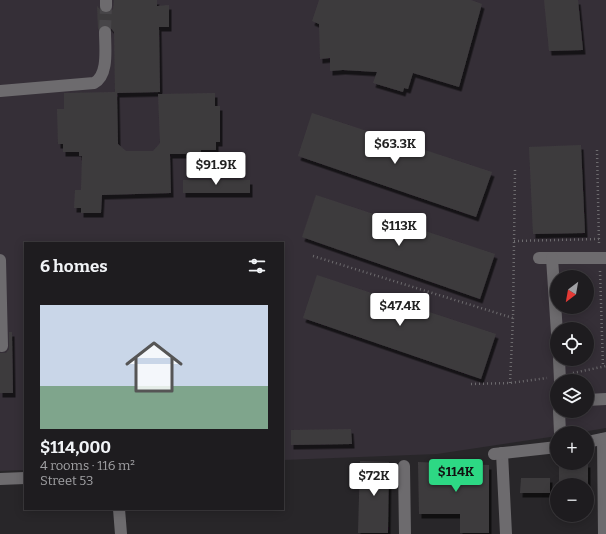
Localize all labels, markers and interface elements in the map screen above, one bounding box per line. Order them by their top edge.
pin: $63.3K [362,131,428,165]
text: $63.3K [374,136,416,151]
pin: $91.9K [183,152,249,186]
text: $91.9K [195,157,237,172]
pin: $113K [371,213,427,247]
text: $113K [381,218,417,233]
icon: filters [246,255,268,277]
text: 6 homes [40,256,108,277]
north arrow [550,270,594,314]
map controls [550,270,594,522]
pin: $47.4K [367,293,433,327]
text: $47.4K [379,298,421,313]
button: locate [550,322,594,366]
icon: home [118,331,190,403]
button: layers [550,374,594,418]
button: + [550,426,594,470]
text: $114,000 [40,437,111,458]
text: 4 rooms · 116 m² [40,458,135,473]
pin: $114K [428,459,484,493]
pin: $72K [350,463,398,497]
text: $114K [438,464,474,479]
text: $72K [358,468,390,483]
text: Street 53 [40,473,93,488]
button: − [550,478,594,522]

